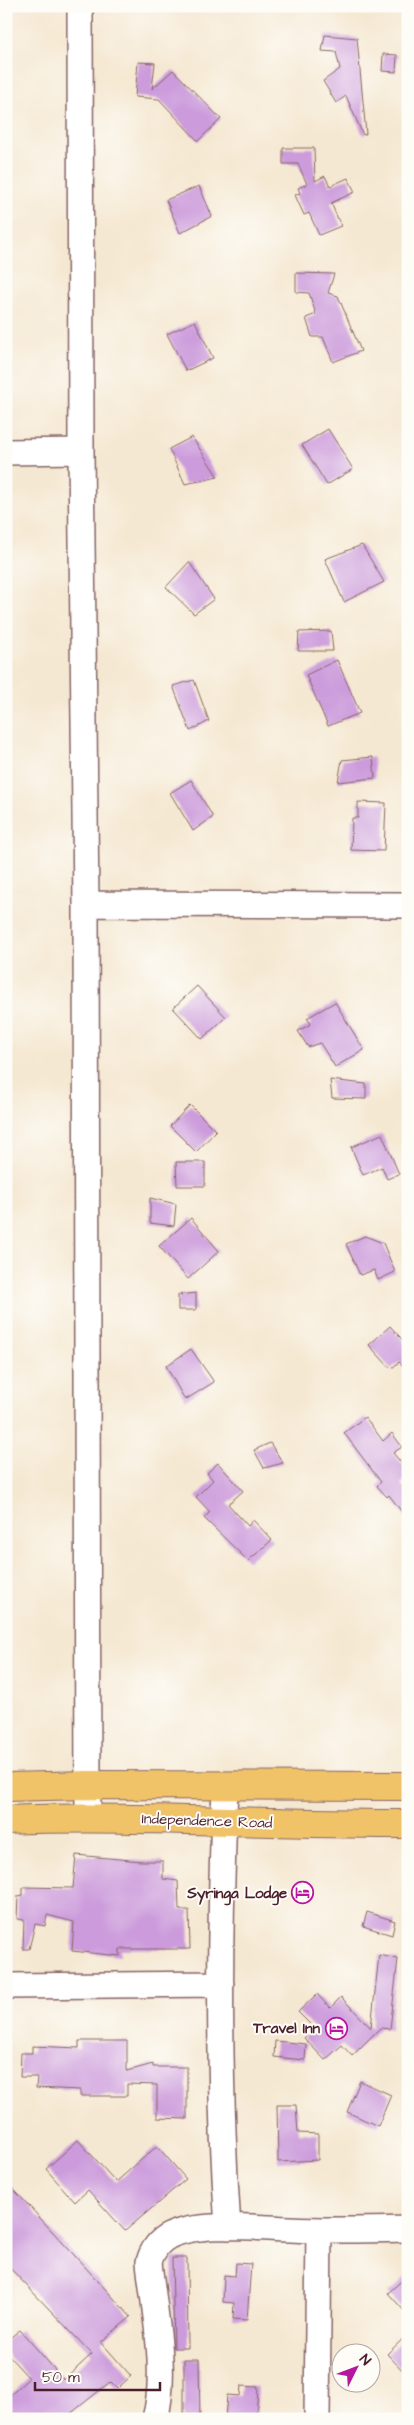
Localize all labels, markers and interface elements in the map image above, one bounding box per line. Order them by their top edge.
street label: Independence Road [141,1808,273,1834]
hotel icon: Syringa Lodge [291,1881,315,1905]
place label: Syringa Lodge [186,1883,287,1906]
hotel icon: Travel Inn [324,2016,348,2040]
place label: Travel Inn [252,2018,320,2039]
north arrow [332,2342,382,2392]
text: N [355,2350,375,2370]
scale bar [35,2360,160,2392]
text: 50 m [42,2367,80,2388]

